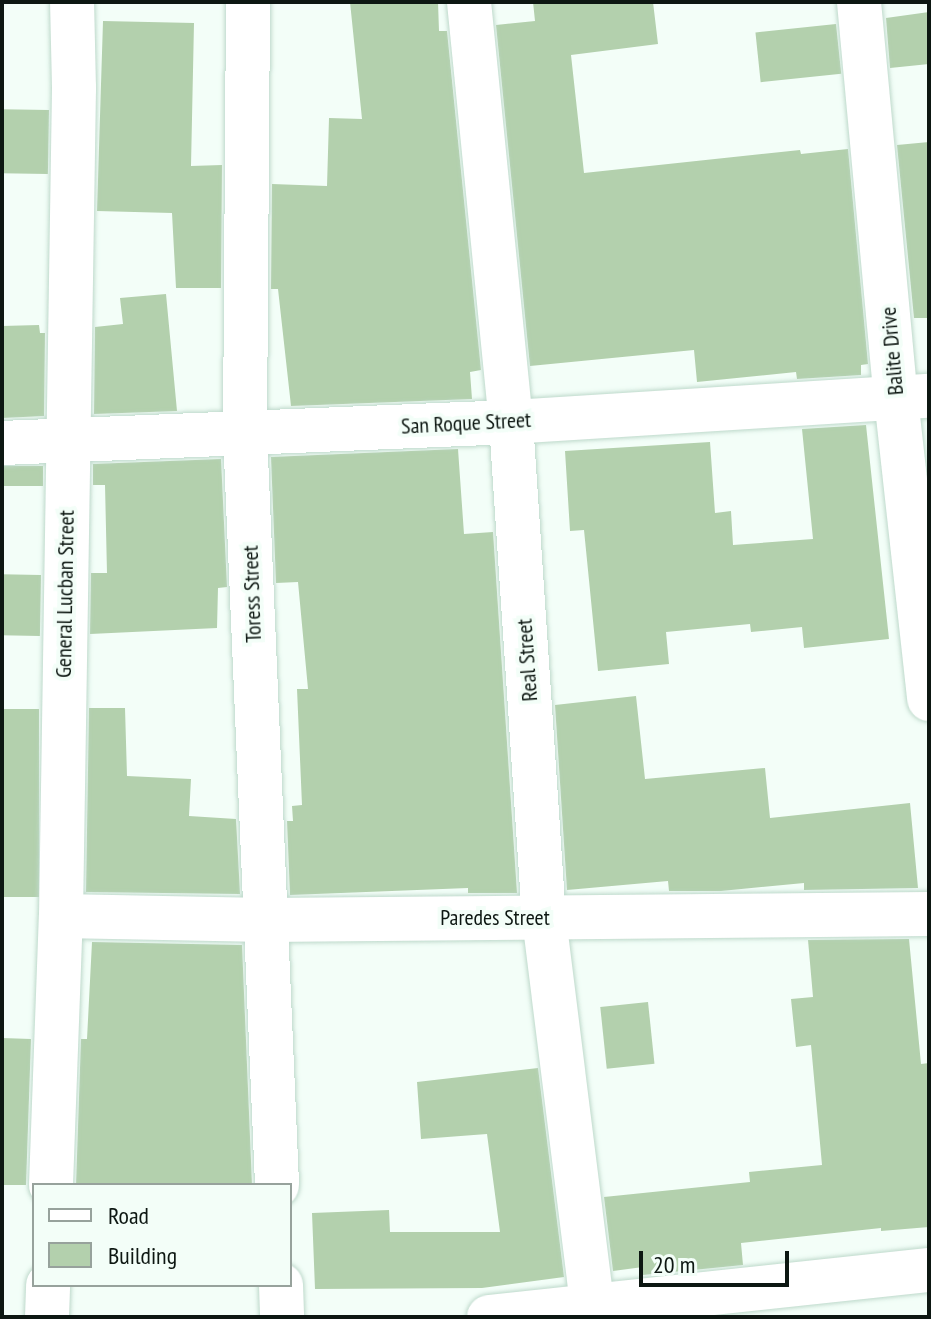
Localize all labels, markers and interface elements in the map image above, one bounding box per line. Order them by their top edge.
street label: Balite Drive [875,306,909,396]
street label: San Roque Street [400,406,532,440]
street label: General Lucban Street [50,510,80,678]
street label: Toress Street [237,545,267,643]
street label: Real Street [511,618,543,702]
street label: Paredes Street [440,905,550,931]
legend [32,1183,292,1287]
text: Road [108,1200,149,1231]
scale bar [643,1235,793,1285]
text: Building [108,1240,177,1271]
text: 20 m [653,1249,695,1280]

